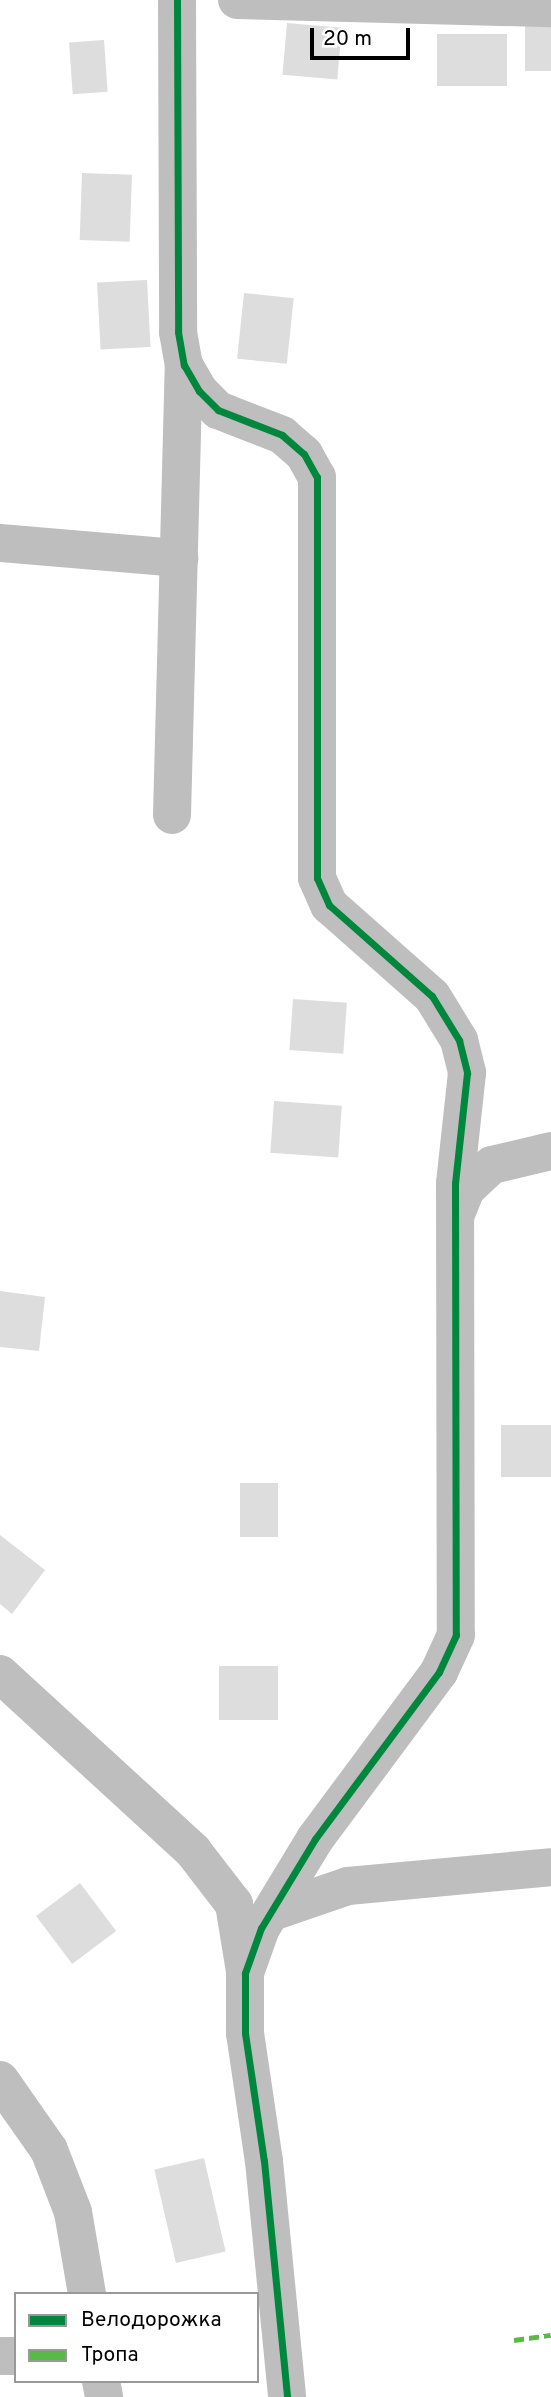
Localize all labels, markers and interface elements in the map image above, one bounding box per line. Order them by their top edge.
scale bar [313,14,413,58]
text: 20 m [323,26,372,53]
legend [14,2292,259,2383]
text: Велодорожка [81,2307,221,2334]
text: Тропа [81,2342,139,2369]

